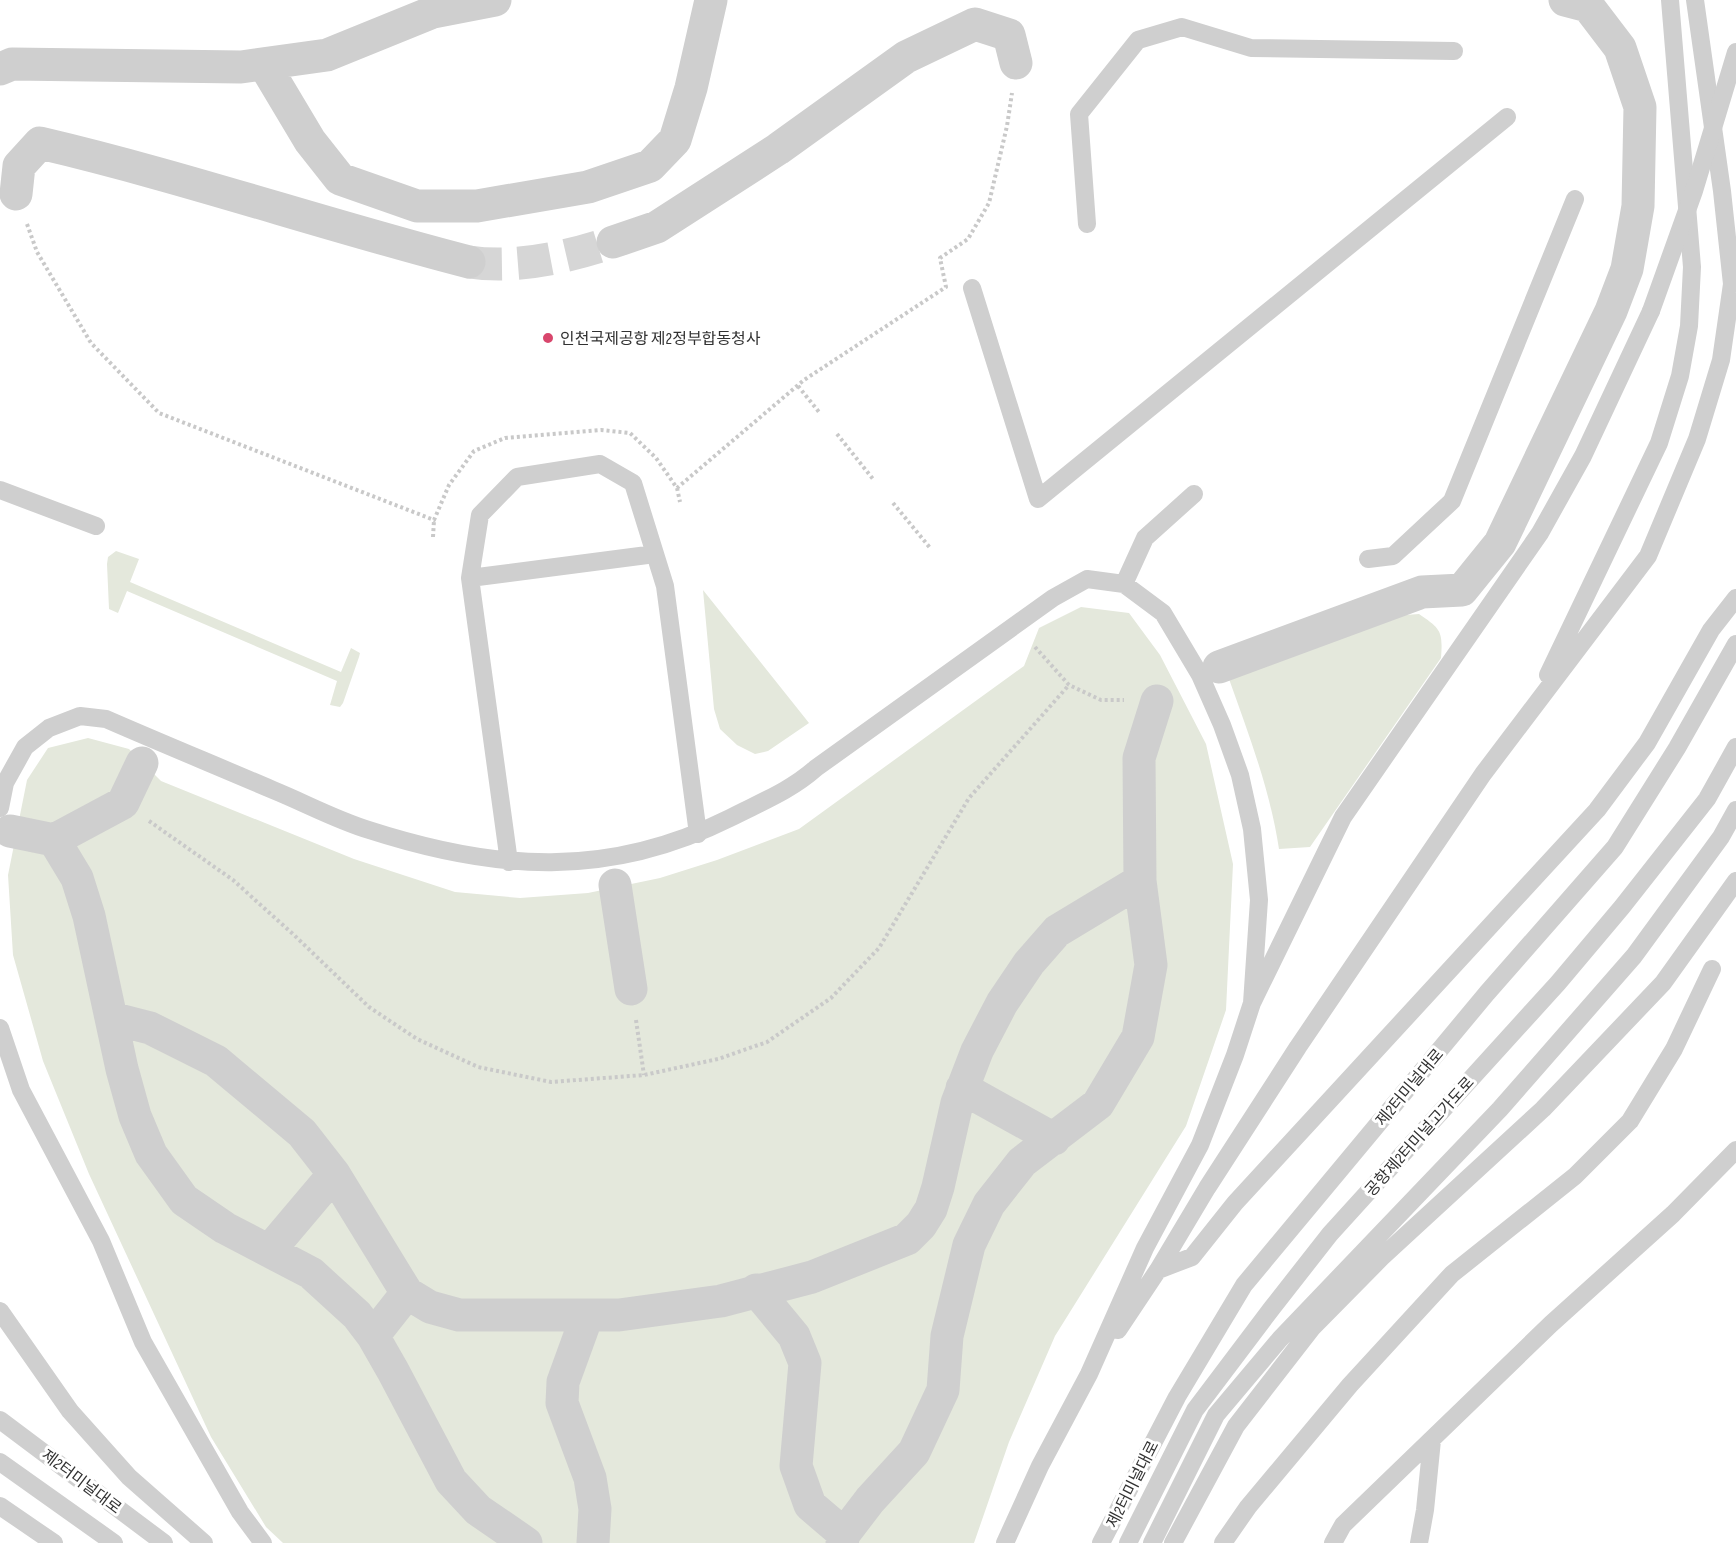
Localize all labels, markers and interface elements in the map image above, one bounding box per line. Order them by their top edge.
place label: 인천국제공항 제2정부합동청사 [560,330,761,349]
marker: 인천국제공항 제2정부합동청사 [541,331,555,345]
street label: 제2터미널대로 [1372,1045,1448,1130]
street label: 공항제2터미널고가도로 [1362,1073,1479,1201]
street label: 제2터미널대로 [1103,1438,1163,1531]
street label: 제2터미널대로 [37,1446,125,1519]

